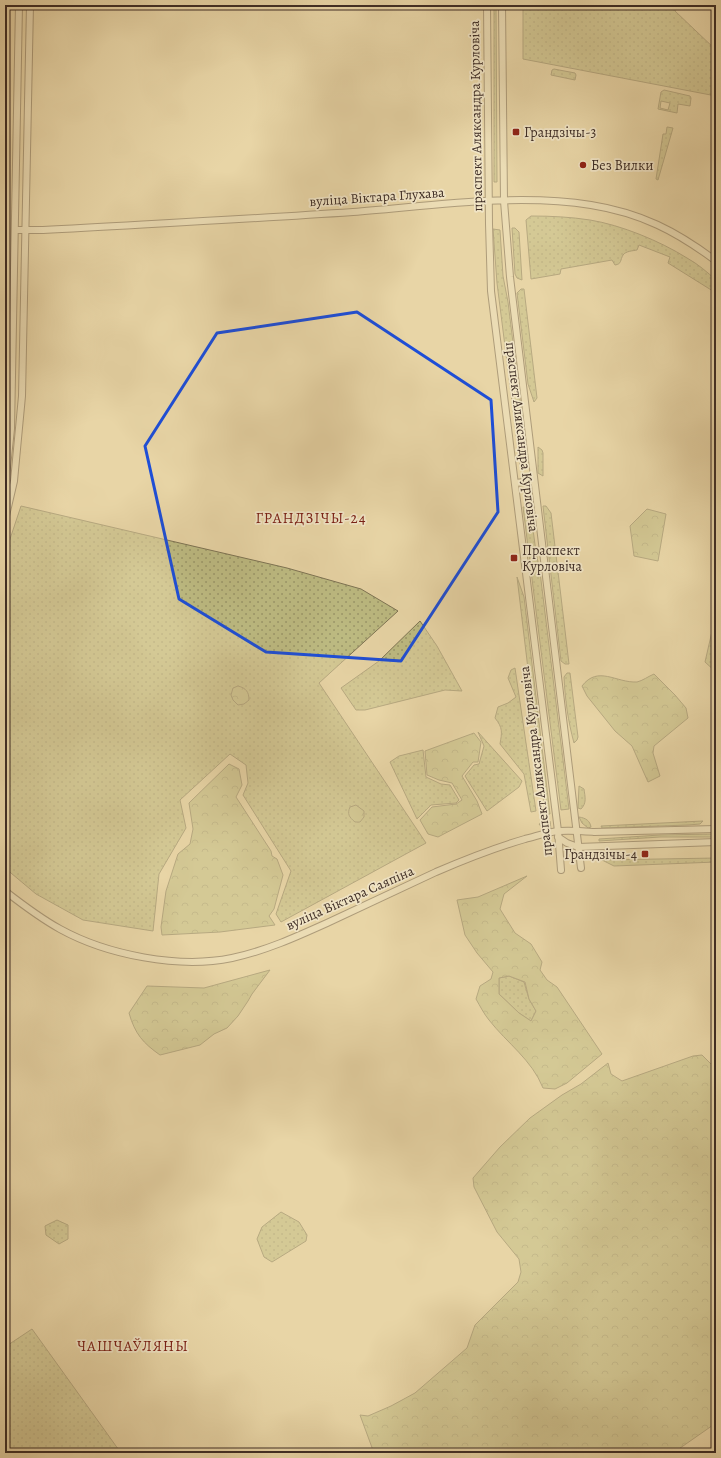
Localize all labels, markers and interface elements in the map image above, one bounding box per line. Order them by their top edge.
street label: праспект Аляксандра Курловіча [465,20,487,212]
place label: Грандзічы-3 [524,123,596,142]
marker: Грандзічы-3 [511,127,521,137]
place label: Без Вилки [591,156,653,175]
marker: Без Вилки [578,160,588,170]
street label: вуліца Віктара Глухава [309,183,446,211]
street label: праспект Аляксандра Курловіча [501,341,543,534]
district label: ГРАНДЗІЧЫ-24 [255,508,367,528]
place label: Праспект Курловіча [522,541,583,576]
marker: Праспект Курловіча [509,553,519,563]
street label: праспект Аляксандра Курловіча [515,664,557,857]
place label: Грандзічы-4 [564,845,637,864]
marker: Грандзічы-4 [640,849,650,859]
street label: вуліца Віктара Саяпіна [283,861,417,935]
district label: ЧАШЧАЎЛЯНЫ [77,1336,189,1356]

